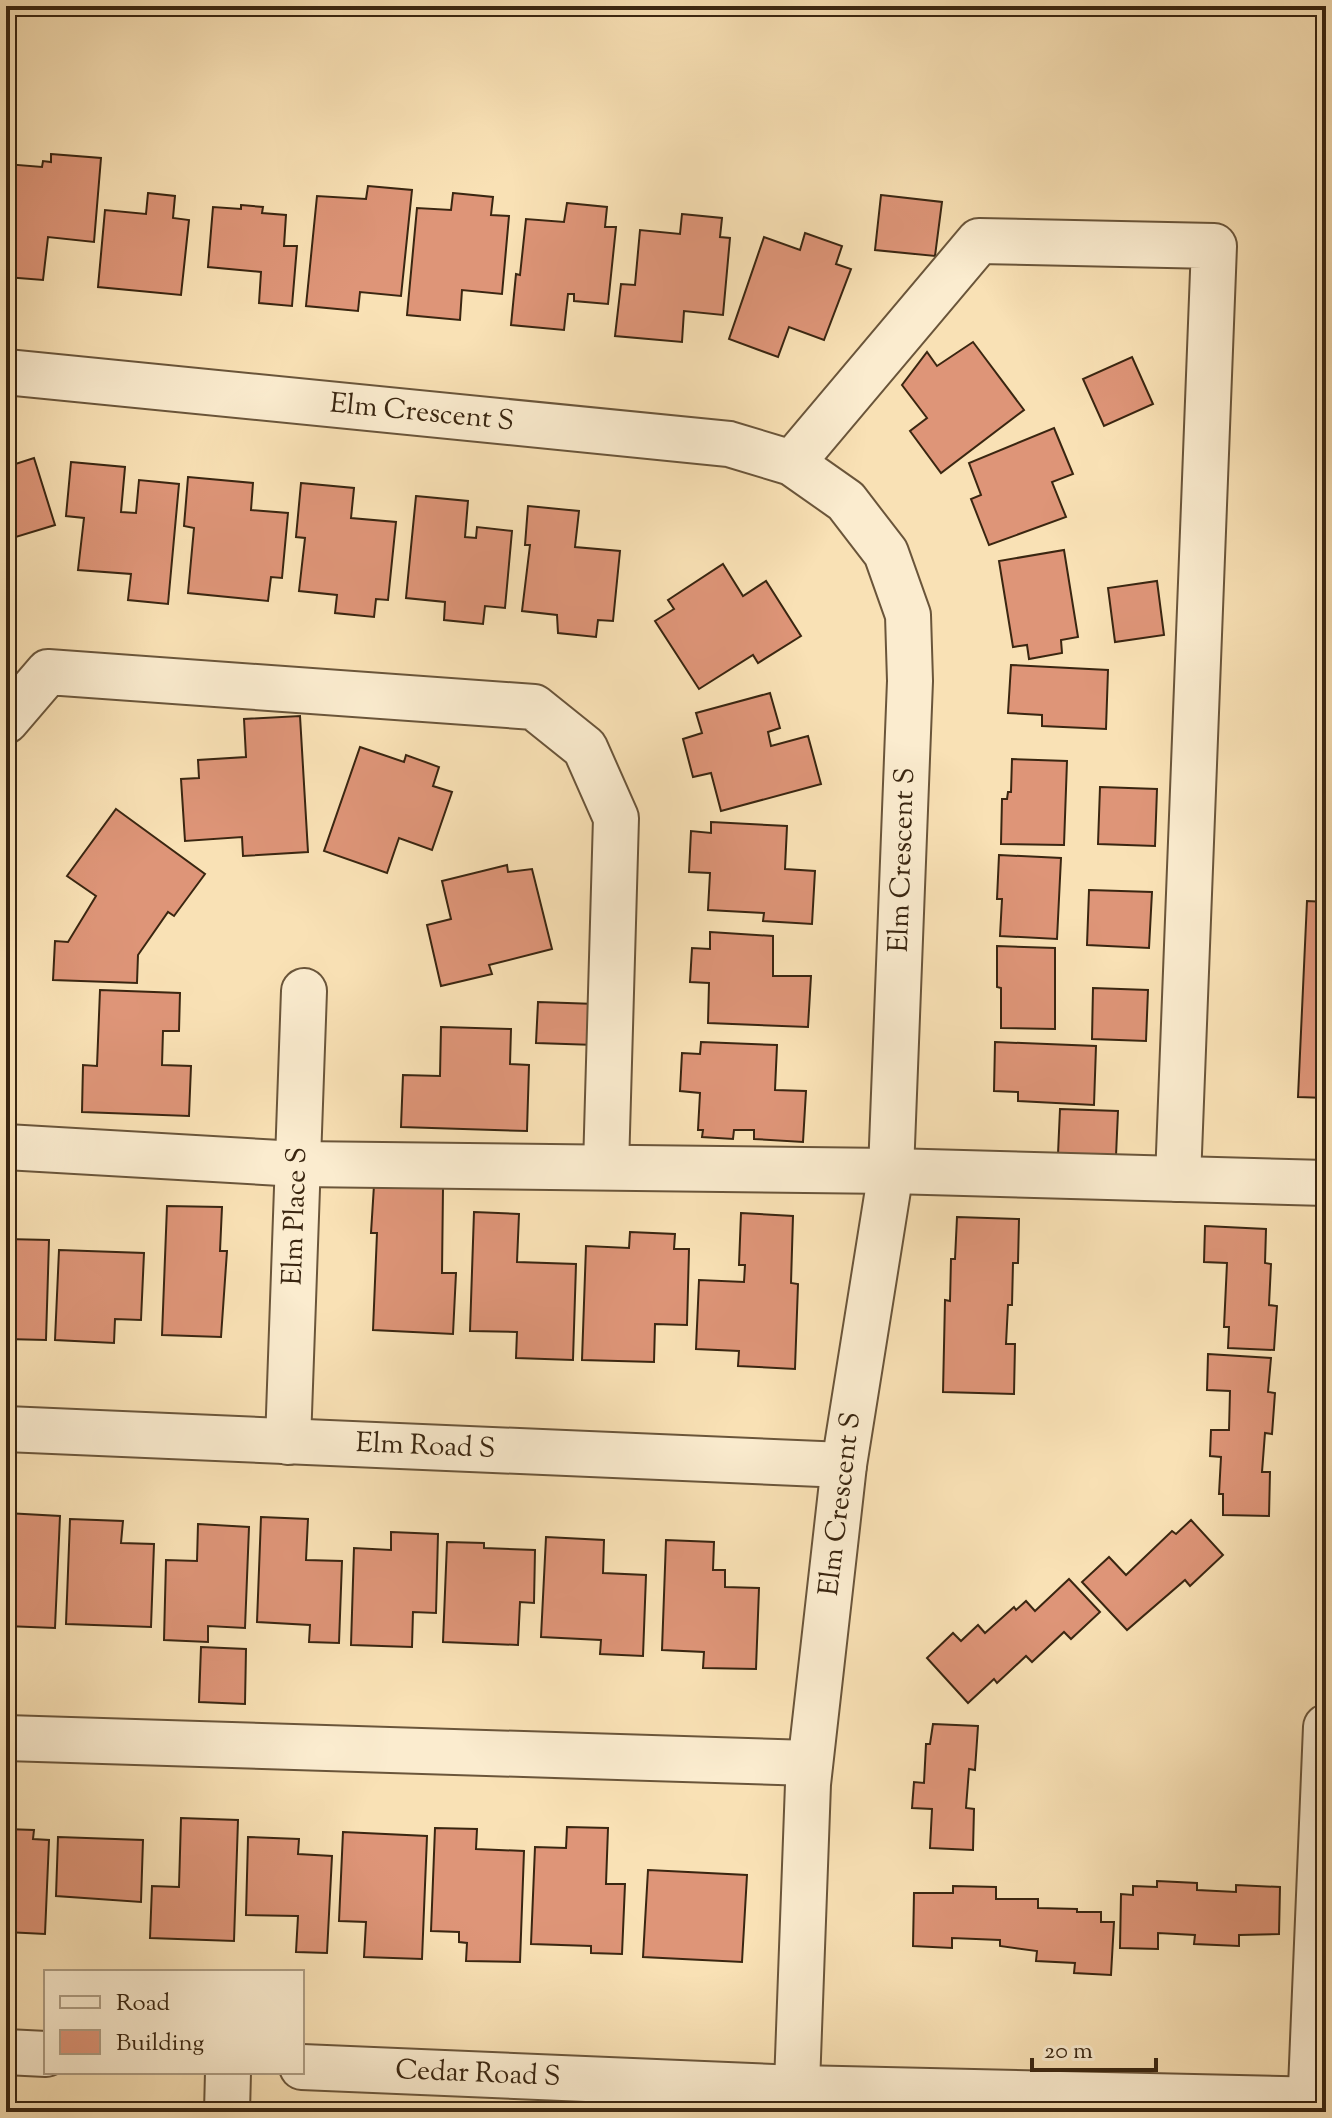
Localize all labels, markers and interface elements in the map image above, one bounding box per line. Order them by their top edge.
street label: Elm Crescent S [328,384,516,442]
street label: Elm Crescent S [880,767,926,953]
street label: Elm Place S [274,1146,318,1286]
street label: Elm Crescent S [810,1410,872,1598]
street label: Elm Road S [355,1424,496,1470]
legend [44,1970,304,2074]
text: Road [116,1987,170,2021]
scale bar [1032,2022,1156,2072]
text: Building [116,2027,205,2061]
text: 20 m [1044,2035,1093,2069]
street label: Cedar Road S [394,2051,561,2098]

